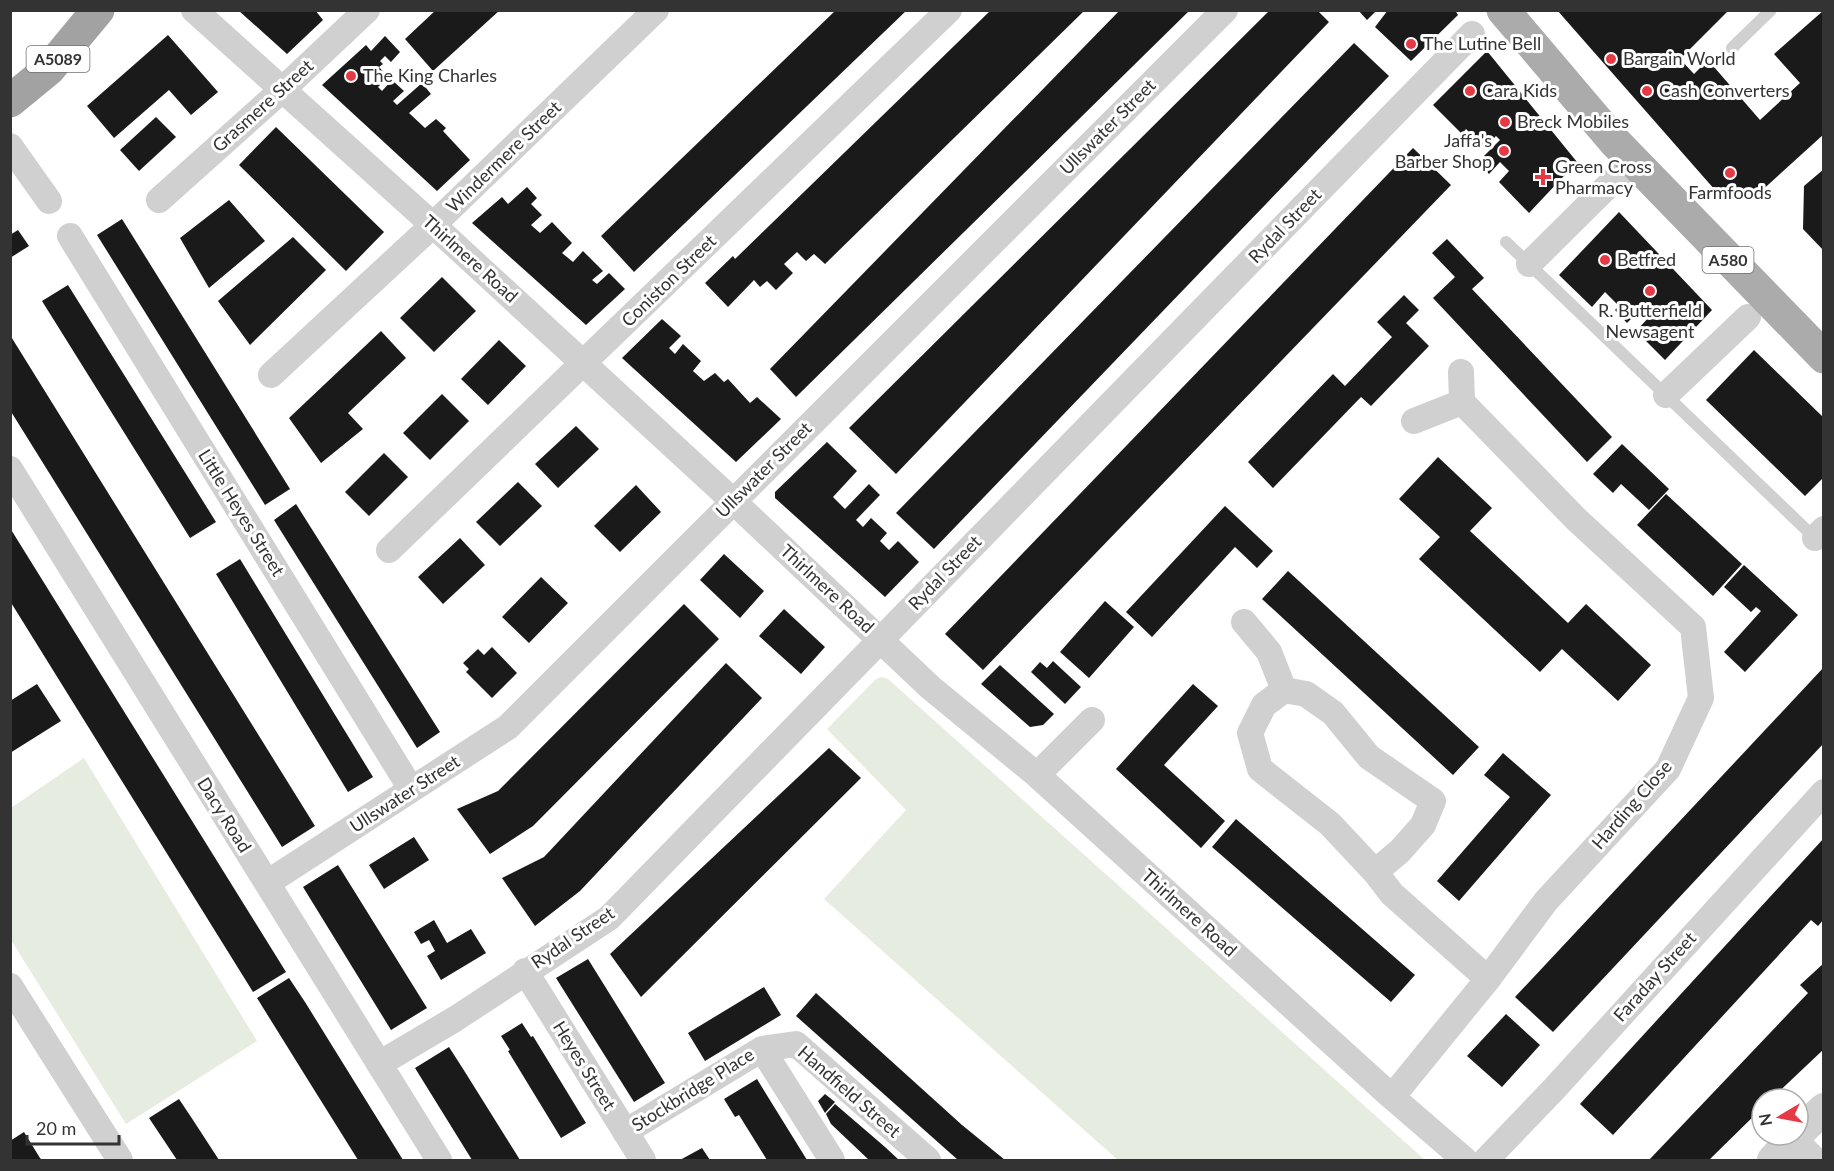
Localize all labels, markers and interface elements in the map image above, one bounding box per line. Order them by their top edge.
place label: The Lutine Bell [1423,32,1541,54]
marker: The Lutine Bell [1404,37,1418,51]
road number: A5089 [26,46,90,72]
place label: Bargain World [1623,47,1736,69]
marker: Bargain World [1604,52,1618,66]
street label: Grasmere Street [207,54,318,156]
place label: The King Charles [363,64,497,86]
marker: The King Charles [344,69,358,83]
street label: Ullswater Street [1055,73,1160,179]
place label: Cara Kids [1482,79,1557,101]
place label: Cash Converters [1659,79,1790,101]
marker: Cara Kids [1463,84,1477,98]
marker: Cash Converters [1640,84,1654,98]
street label: Windermere Street [441,96,566,217]
place label: Breck Mobiles [1517,110,1629,132]
marker: Breck Mobiles [1498,115,1512,129]
place label: Jaffa's Barber Shop [1395,129,1492,172]
marker: Jaffa's Barber Shop [1497,144,1511,158]
place label: Green Cross Pharmacy [1555,155,1652,198]
marker: Farmfoods [1723,166,1737,180]
marker: Green Cross Pharmacy [1536,170,1550,184]
place label: Farmfoods [1688,181,1772,203]
street label: Rydal Street [1243,183,1326,267]
street label: Thirlmere Road [419,210,523,307]
street label: Coniston Street [616,229,721,331]
road number: A580 [1702,247,1754,273]
place label: Betfred [1617,248,1676,270]
marker: Betfred [1598,253,1612,267]
marker: R. Butterfield Newsagent [1643,284,1657,298]
place label: R. Butterfield Newsagent [1598,299,1702,342]
street label: Ullswater Street [711,416,816,522]
street label: Little Heyes Street [194,445,290,580]
street label: Rydal Street [903,530,986,614]
street label: Thirlmere Road [776,539,879,637]
street label: Ullswater Street [345,749,464,837]
street label: Harding Close [1587,755,1676,853]
street label: Dacy Road [193,773,257,856]
street label: Thirlmere Road [1138,864,1242,961]
street label: Rydal Street [527,901,619,973]
street label: Faraday Street [1608,927,1701,1026]
street label: Heyes Street [549,1017,621,1115]
street label: Handfield Street [794,1041,906,1142]
street label: Stockbridge Place [627,1043,758,1136]
north arrow [1750,1087,1810,1147]
scale bar [27,1108,118,1146]
text: N [1754,1112,1775,1127]
text: 20 m [36,1117,76,1139]

